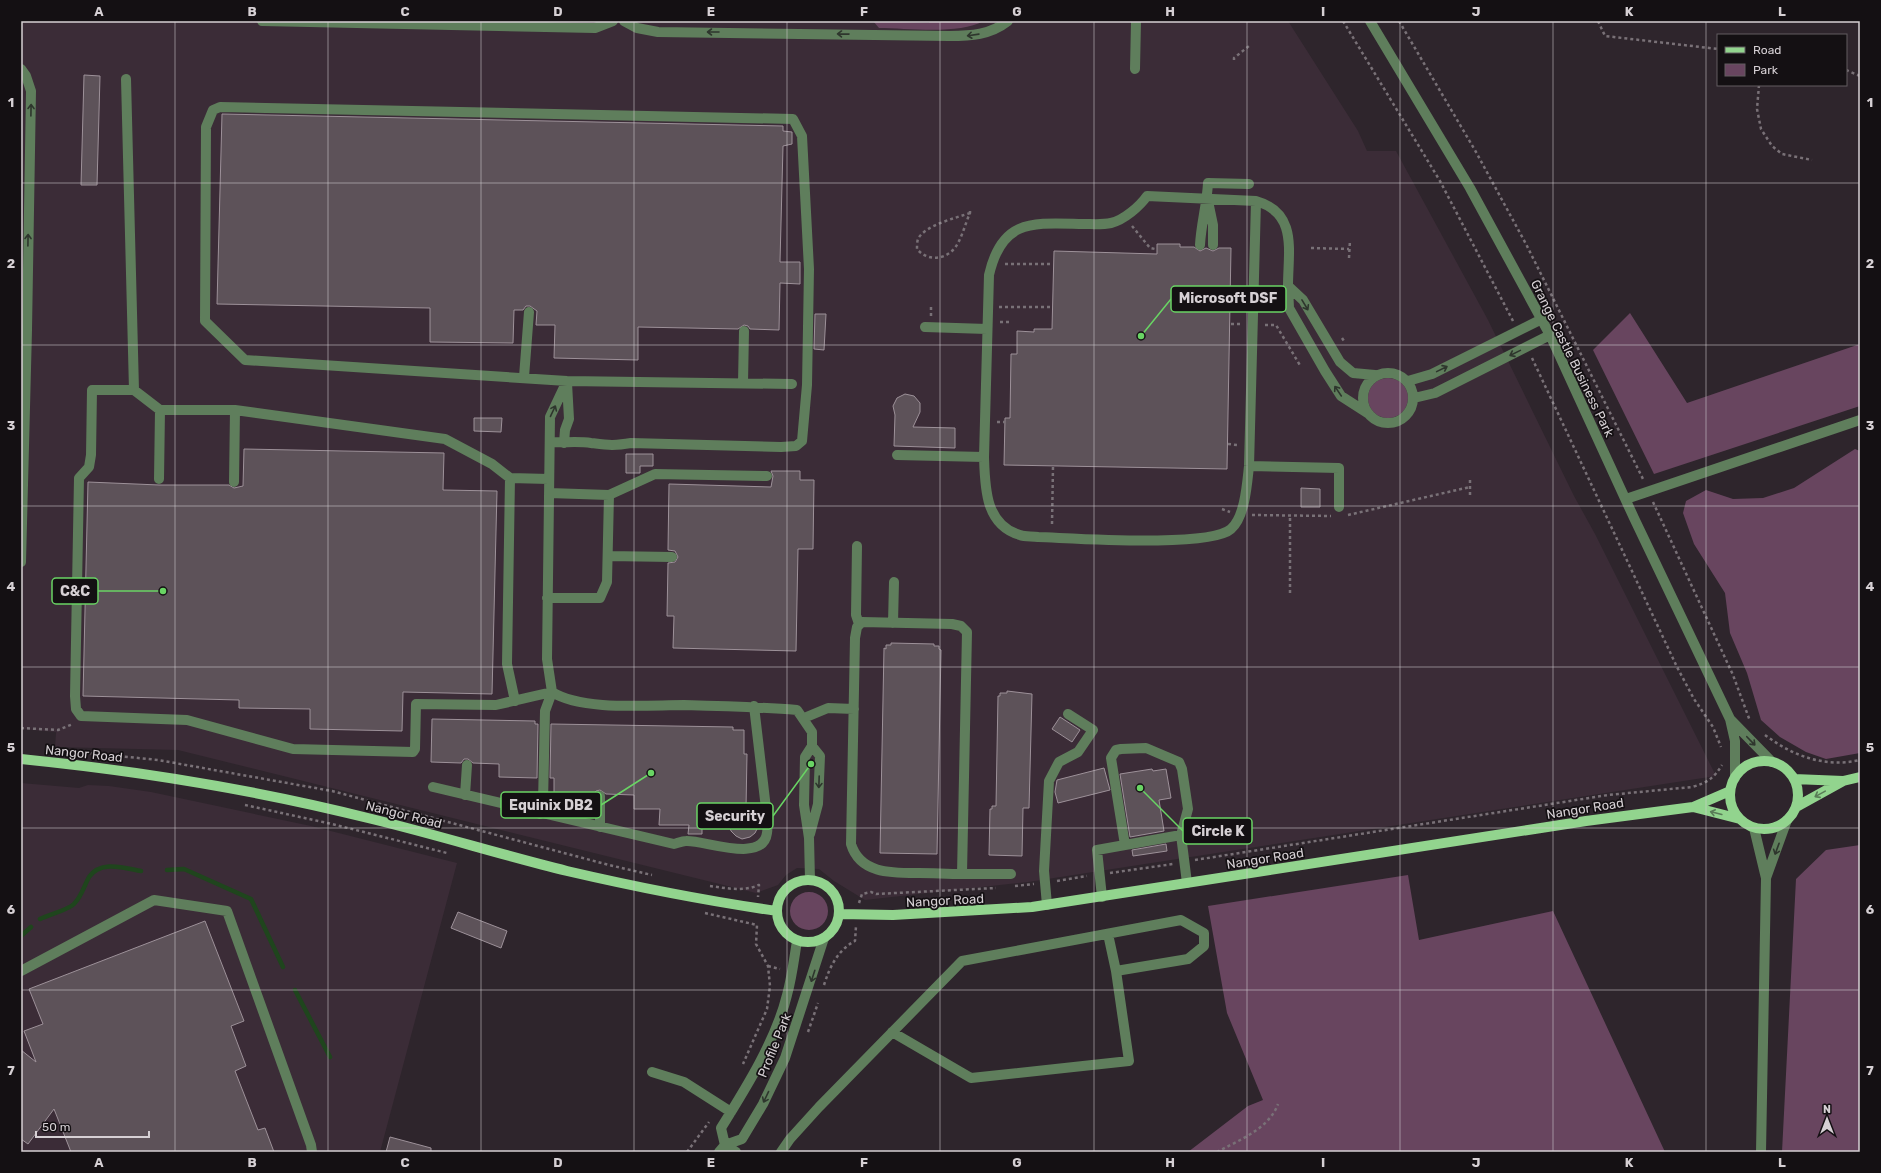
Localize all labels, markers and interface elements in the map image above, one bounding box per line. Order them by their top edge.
text: A [94,4,104,19]
text: B [247,4,257,19]
text: C [400,4,410,19]
text: D [553,4,563,19]
text: E [707,4,715,19]
text: F [860,4,868,19]
text: G [1012,4,1022,19]
text: H [1165,4,1175,19]
text: I [1321,4,1325,19]
text: J [1472,4,1480,19]
text: K [1625,4,1634,19]
text: L [1778,4,1786,19]
one-way arrow [707,28,720,36]
one-way arrow [837,30,850,38]
one-way arrow [966,31,979,39]
legend [1717,34,1847,86]
text: Road [1753,43,1781,57]
text: Park [1753,63,1779,77]
text: 1 [8,95,14,110]
text: 1 [1867,95,1873,110]
one-way arrow [27,104,35,117]
one-way arrow [24,234,32,247]
text: 2 [7,256,15,271]
text: 2 [1866,256,1874,271]
street label: Grange Castle Business Park [1527,277,1617,440]
callout: Microsoft DSF [1171,286,1286,312]
text: Microsoft DSF [1179,290,1278,307]
one-way arrow [1301,299,1309,311]
one-way arrow [1510,350,1522,357]
one-way arrow [1436,365,1448,372]
one-way arrow [1334,385,1342,396]
one-way arrow [550,405,557,417]
text: 3 [7,418,16,433]
text: 3 [1866,418,1875,433]
callout: C&C [52,578,98,604]
text: 4 [7,579,16,594]
text: 4 [1866,579,1875,594]
text: C&C [60,583,90,600]
one-way arrow [1746,736,1756,746]
text: 5 [7,740,15,755]
text: 5 [1866,740,1874,755]
street label: Nangor Road [44,742,123,766]
one-way arrow [815,775,822,788]
one-way arrow [1814,790,1826,798]
callout: Equinix DB2 [501,792,601,818]
street label: Nangor Road [1545,795,1625,823]
text: Equinix DB2 [509,797,593,814]
street label: Nangor Road [364,798,444,832]
callout: Security [697,803,773,829]
text: Security [705,808,766,825]
one-way arrow [1710,809,1723,817]
callout: Circle K [1183,818,1252,844]
text: Circle K [1192,823,1245,840]
one-way arrow [1772,842,1780,854]
street label: Nangor Road [1225,845,1305,873]
street label: Nangor Road [906,891,984,911]
text: 6 [7,902,16,917]
text: 6 [1866,902,1875,917]
one-way arrow [809,969,816,982]
street label: Profile Park [755,1010,794,1080]
text: 7 [7,1063,15,1078]
text: 7 [1866,1063,1874,1078]
one-way arrow [762,1090,769,1102]
north arrow [1807,1099,1847,1139]
text: N [1823,1103,1831,1116]
scale bar [36,1113,149,1139]
text: 50 m [42,1120,70,1134]
text: A [94,1155,104,1170]
text: B [247,1155,257,1170]
text: C [400,1155,410,1170]
text: D [553,1155,563,1170]
text: E [707,1155,715,1170]
text: F [860,1155,868,1170]
text: G [1012,1155,1022,1170]
text: H [1165,1155,1175,1170]
text: I [1321,1155,1325,1170]
text: J [1472,1155,1480,1170]
text: K [1625,1155,1634,1170]
text: L [1778,1155,1786,1170]

